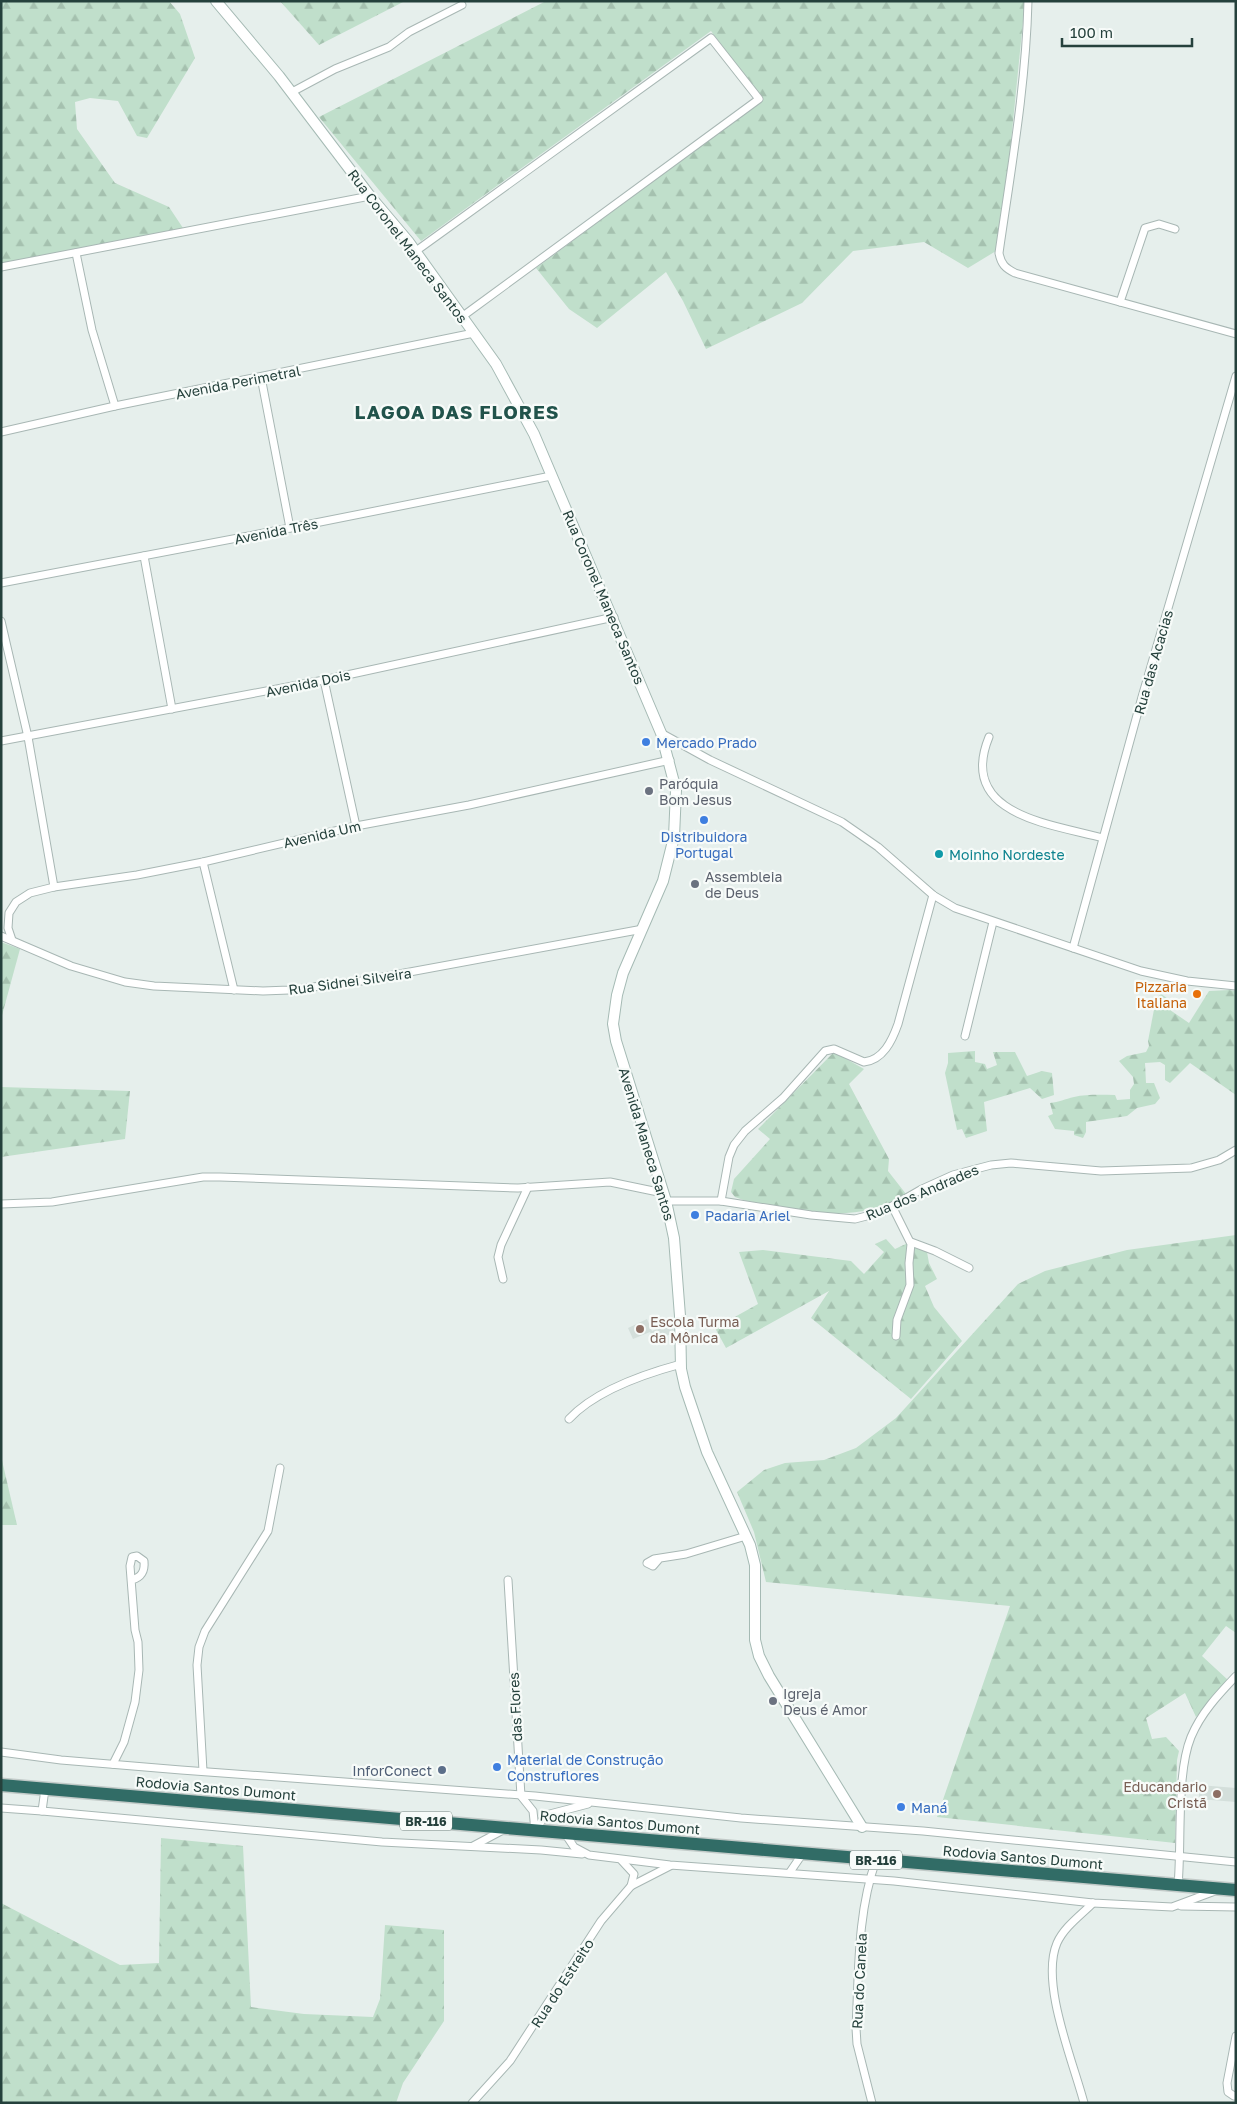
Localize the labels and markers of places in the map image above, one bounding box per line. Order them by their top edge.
place label: Mercado Prado [656,734,757,751]
marker: Mercado Prado [640,736,652,748]
place label: Paróquia Bom Jesus [659,775,732,808]
marker: Paróquia Bom Jesus [643,785,655,797]
marker: Distribuidora Portugal [698,814,710,826]
place label: Distribuidora Portugal [661,828,747,861]
place label: Moinho Nordeste [949,846,1065,863]
marker: Moinho Nordeste [933,848,945,860]
place label: Assembleia de Deus [705,868,782,901]
marker: Assembleia de Deus [689,878,701,890]
place label: Pizzaria Italiana [1135,978,1187,1011]
marker: Pizzaria Italiana [1191,988,1203,1000]
place label: Padaria Ariel [705,1207,790,1224]
marker: Padaria Ariel [689,1209,701,1221]
place label: Escola Turma da Mônica [650,1313,740,1346]
marker: Escola Turma da Mônica [634,1323,646,1335]
place label: Igreja Deus é Amor [783,1685,868,1718]
marker: Igreja Deus é Amor [767,1695,779,1707]
place label: Material de Construção Construflores [507,1751,663,1784]
marker: Material de Construção Construflores [491,1761,503,1773]
place label: InforConect [352,1762,432,1779]
marker: InforConect [436,1764,448,1776]
place label: Educandario Cristã [1123,1778,1207,1811]
marker: Educandario Cristã [1211,1788,1223,1800]
place label: Maná [911,1799,947,1816]
marker: Maná [895,1801,907,1813]

